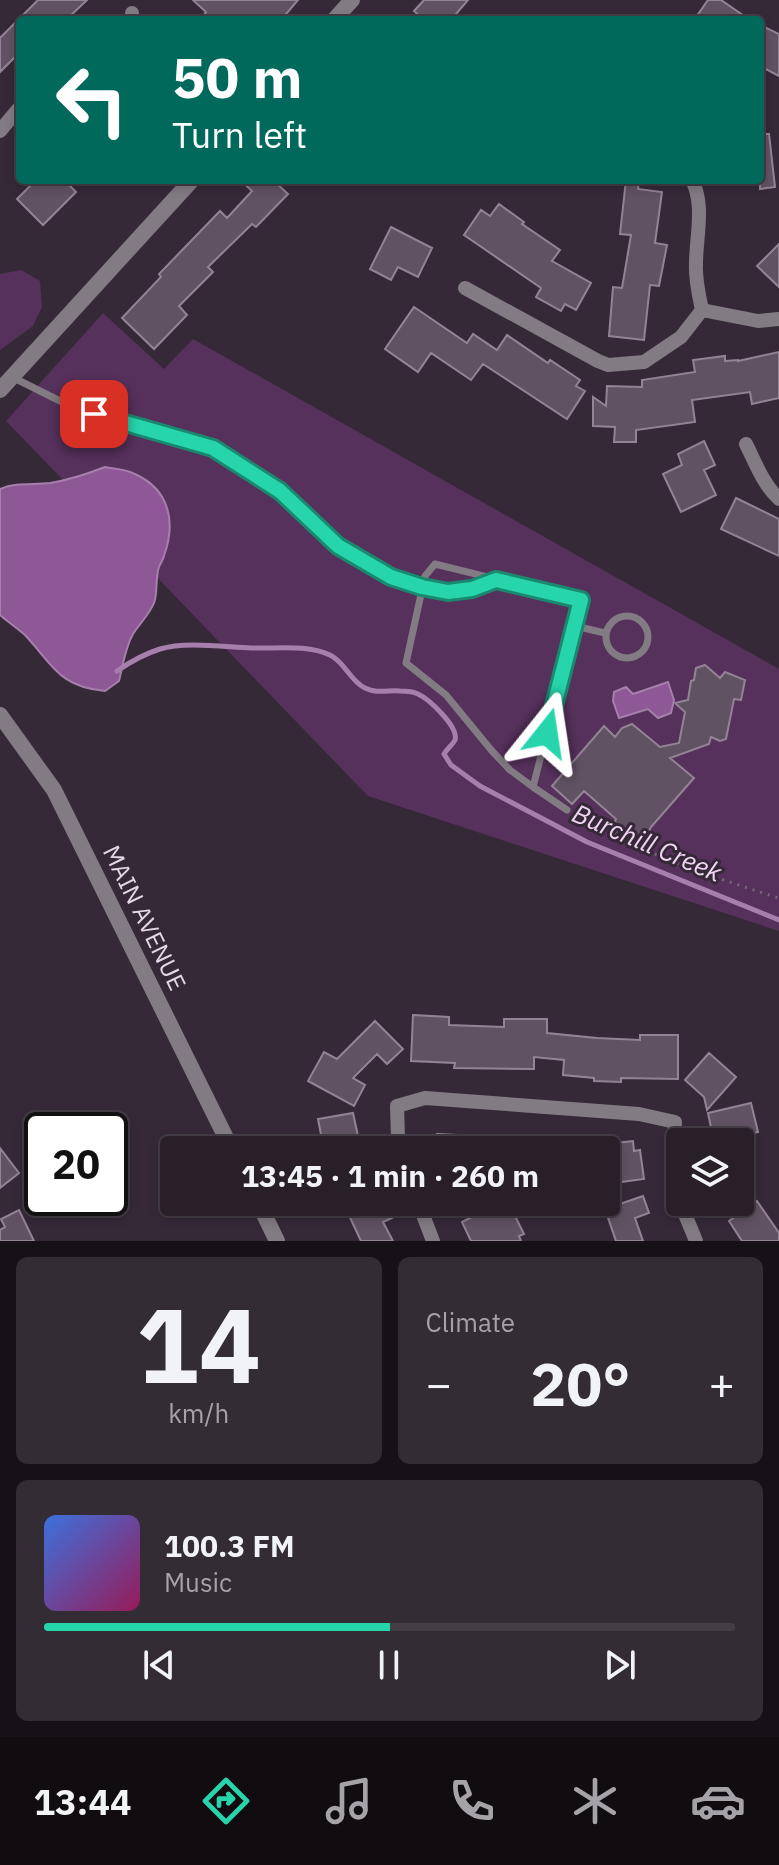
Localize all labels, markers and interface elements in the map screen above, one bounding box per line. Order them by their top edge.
text: 50 m [172,41,302,113]
icon: left [40,48,144,152]
text: Turn left [172,111,307,158]
pin [60,380,128,448]
icon: arrive [72,392,116,436]
position arrow [505,691,589,775]
water label: Burchill Creek [568,795,728,889]
street label: MAIN AVENUE [96,840,194,995]
speed limit sign: 20 [24,1112,128,1216]
map controls [666,1128,754,1216]
button: layers [666,1128,754,1216]
text: 13:45 · 1 min · 260 m [241,1156,539,1195]
text: 14 [136,1276,261,1412]
text: Climate [426,1305,515,1339]
text: 20° [530,1344,630,1423]
text: − [426,1355,452,1412]
text: + [709,1355,735,1412]
text: km/h [168,1396,229,1430]
text: 100.3 FM [164,1526,295,1565]
text: Music [164,1565,232,1599]
icon: previous [137,1643,181,1687]
icon: pause [367,1643,411,1687]
icon: next [598,1643,642,1687]
icon: directions [198,1773,254,1829]
icon: music [321,1773,377,1829]
icon: phone [444,1773,500,1829]
icon: climate [567,1773,623,1829]
icon: car [690,1773,746,1829]
text: 13:44 [33,1778,132,1825]

